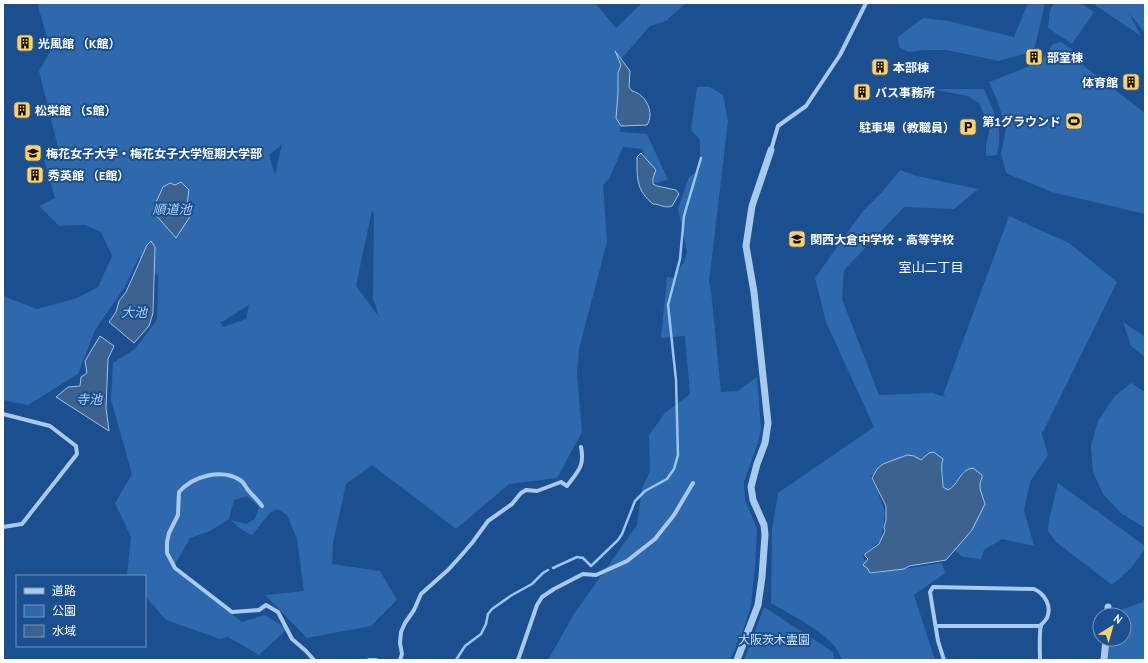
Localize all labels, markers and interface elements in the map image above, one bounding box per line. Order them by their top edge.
building icon: 光風館 （K館） [15,33,35,53]
place label: 光風館 （K館） [38,36,120,51]
building icon: 部室棟 [1024,47,1044,67]
place label: 部室棟 [1047,50,1083,65]
building icon: 本部棟 [870,57,890,77]
place label: 本部棟 [893,60,929,75]
building icon: 体育館 [1121,72,1141,92]
place label: 体育館 [1082,75,1118,90]
building icon: バス事務所 [852,82,872,102]
place label: バス事務所 [875,85,935,100]
building icon: 松栄館 （S館） [12,100,32,120]
place label: 松栄館 （S館） [35,103,116,118]
sports icon: 第1グラウンド [1064,111,1084,131]
place label: 第1グラウンド [982,114,1061,129]
parking icon: 駐車場（教職員） [958,117,978,137]
place label: 駐車場（教職員） [859,120,955,135]
school or university icon: 梅花女子大学・梅花女子大学短期大学部 [23,143,43,163]
place label: 梅花女子大学・梅花女子大学短期大学部 [46,146,262,161]
building icon: 秀英館 （E館） [25,165,45,185]
place label: 秀英館 （E館） [48,168,129,183]
water label: 順道池 [152,201,193,218]
school or university icon: 関西大倉中学校・高等学校 [787,229,807,249]
place label: 関西大倉中学校・高等学校 [810,232,954,247]
district label: 室山二丁目 [898,259,964,276]
water label: 大池 [121,304,149,321]
water label: 寺池 [76,391,104,408]
legend [16,575,146,647]
text: 道路 [52,583,76,598]
text: 公園 [52,603,76,618]
north arrow [1092,607,1132,647]
text: N [1111,611,1125,627]
text: 水域 [52,623,76,638]
park label: 大阪茨木霊園 [738,632,810,647]

